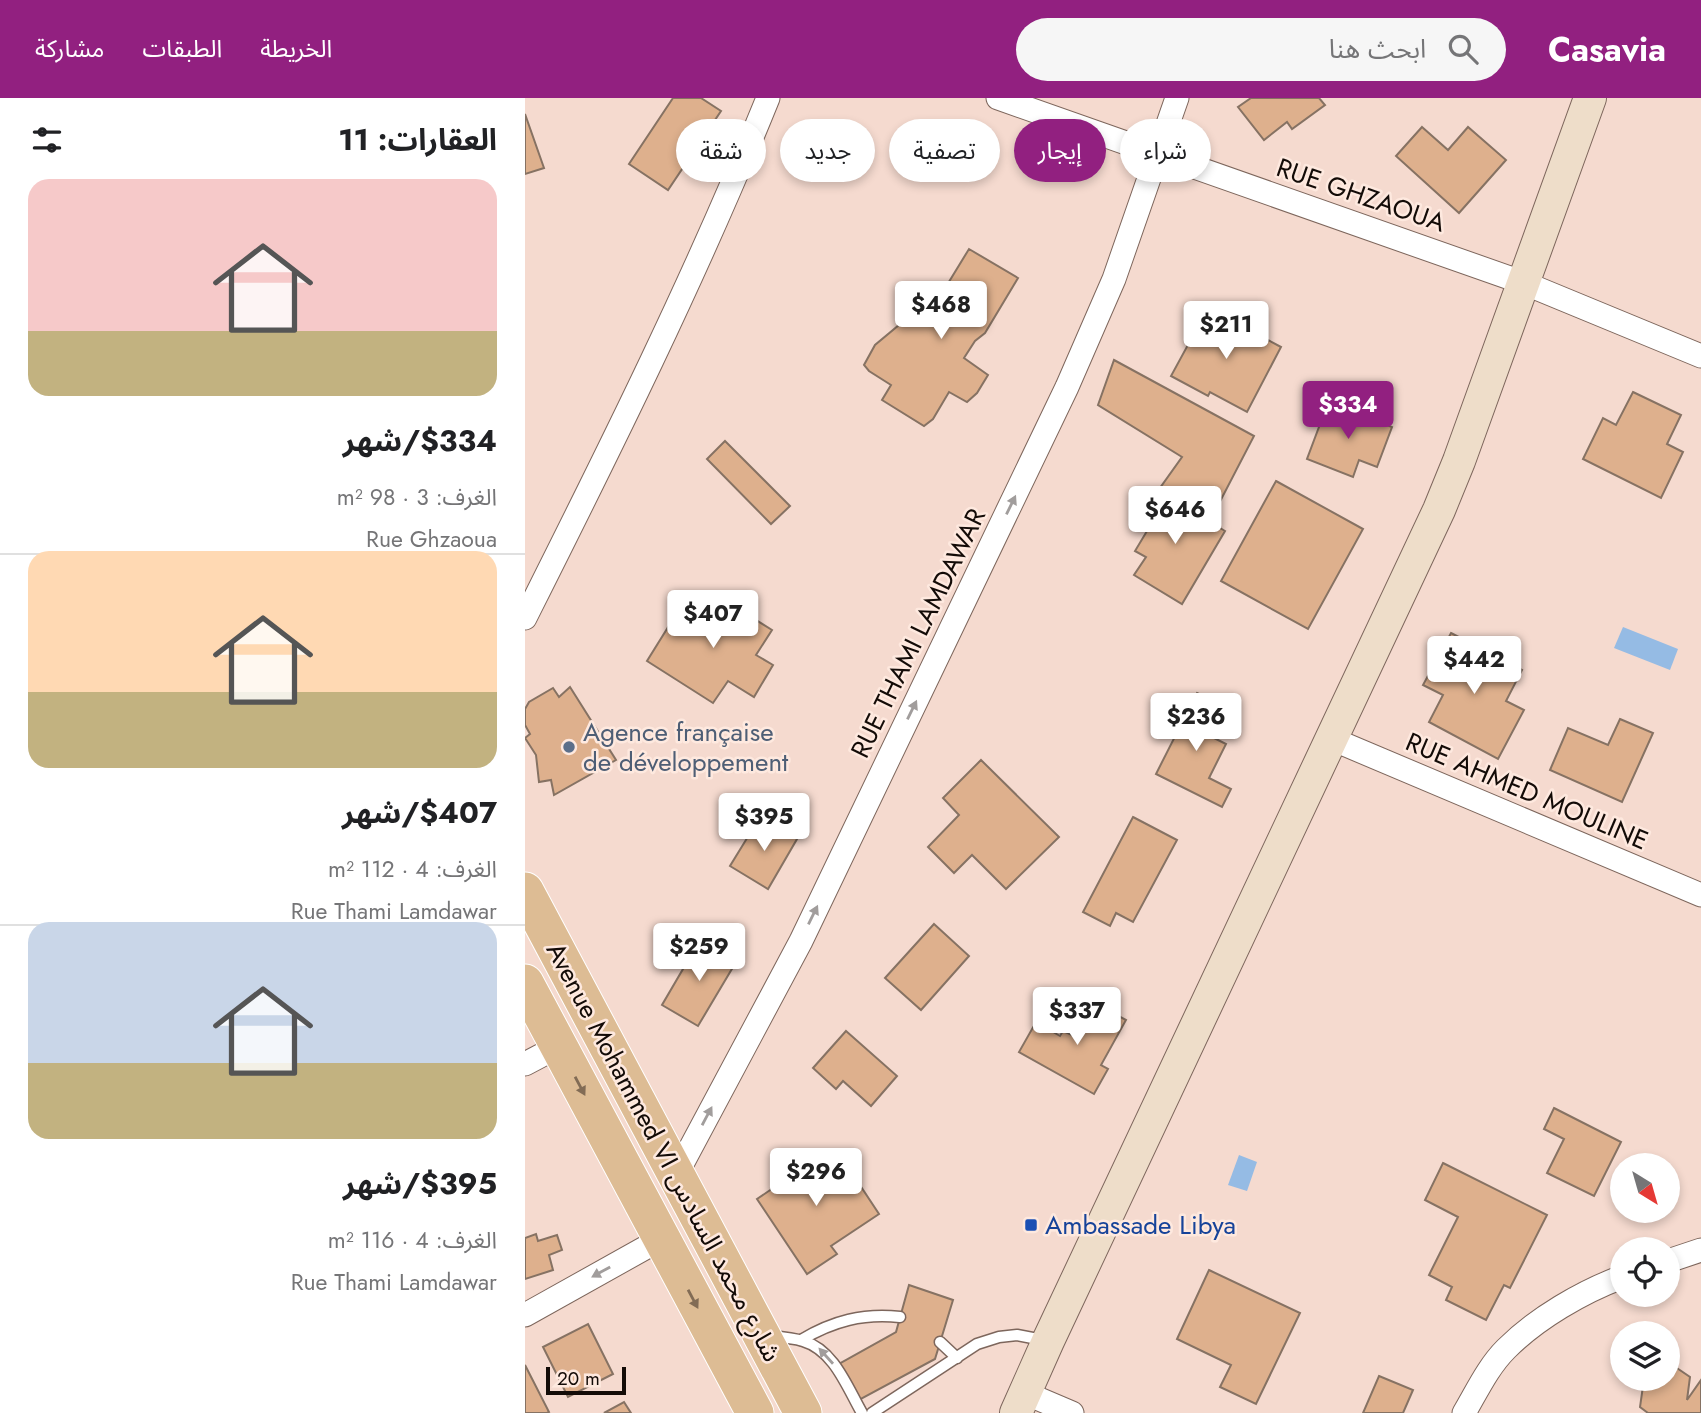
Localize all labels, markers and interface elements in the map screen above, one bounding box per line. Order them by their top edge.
search box [1016,18,1506,81]
text: Casavia [1548,26,1666,73]
text: ابحث هنا [1329,30,1426,68]
icon: search [1444,30,1482,68]
text: مشاركة [35,31,104,66]
text: الطبقات [142,31,222,66]
text: الخريطة [260,31,332,66]
text: العقارات: 11 [338,118,497,161]
chip: شقة [676,119,766,182]
chip: جديد [780,119,875,182]
chip: تصفية [889,119,1000,182]
chip: إيجار [1014,119,1106,182]
chip: شراء [1120,119,1211,182]
icon: filters [28,121,66,159]
street label: RUE GHZAOUA [1272,148,1451,242]
icon: home [200,225,326,351]
pin: $468 [900,282,982,341]
text: $468 [911,287,971,321]
pin: $211 [1185,302,1267,361]
text: $211 [1200,307,1252,341]
pin: $334 [1307,382,1389,441]
text: $334 [1319,387,1377,421]
text: $334/شهر [343,419,497,462]
text: الغرف: 3 · 98 m² [337,480,497,514]
pin: $646 [1134,486,1216,546]
text: $646 [1144,492,1206,526]
one-way arrow [1005,495,1017,515]
street label: RUE THAMI LAMDAWAR [841,502,995,764]
text: Rue Ghzaoua [366,522,497,556]
pin: $407 [672,590,754,650]
text: $407 [683,596,743,630]
icon: home [200,597,326,723]
pin: $442 [1433,636,1515,696]
text: $442 [1443,642,1505,676]
pin: $236 [1155,694,1237,753]
text: $236 [1166,699,1226,733]
one-way arrow [906,700,918,720]
place label: Agence française de développement [583,713,789,781]
street label: RUE AHMED MOULINE [1400,723,1654,859]
marker: Agence française de développement [561,739,577,755]
text: $407/شهر [342,791,497,834]
pin: $395 [723,794,805,853]
text: $395 [735,799,793,833]
text: الغرف: 4 · 112 m² [328,852,497,886]
text: Rue Thami Lamdawar [291,894,497,928]
one-way arrow [807,905,819,925]
pin: $259 [658,924,740,983]
text: $259 [669,929,729,963]
street label: Avenue Mohammed VI شارع محمد السادس [537,936,791,1368]
icon: home [200,968,326,1094]
pin: $337 [1036,988,1118,1047]
text: $337 [1049,993,1105,1027]
one-way arrow [574,1076,586,1096]
one-way arrow [702,1106,713,1126]
pin: $296 [775,1148,857,1208]
north arrow [1610,1153,1680,1223]
map controls [1610,1153,1680,1391]
text: $296 [786,1154,846,1188]
text: $395/شهر [343,1162,497,1205]
place label: Ambassade Libya [1045,1206,1236,1244]
marker: Ambassade Libya [1023,1217,1039,1233]
text: الغرف: 4 · 116 m² [328,1223,497,1257]
button: locate [1610,1237,1680,1307]
text: Rue Thami Lamdawar [291,1265,497,1299]
one-way arrow [592,1266,611,1278]
one-way arrow [687,1289,699,1308]
button: layers [1610,1321,1680,1391]
one-way arrow [818,1347,834,1365]
scale bar [546,1364,627,1396]
text: 20 m [557,1365,600,1392]

